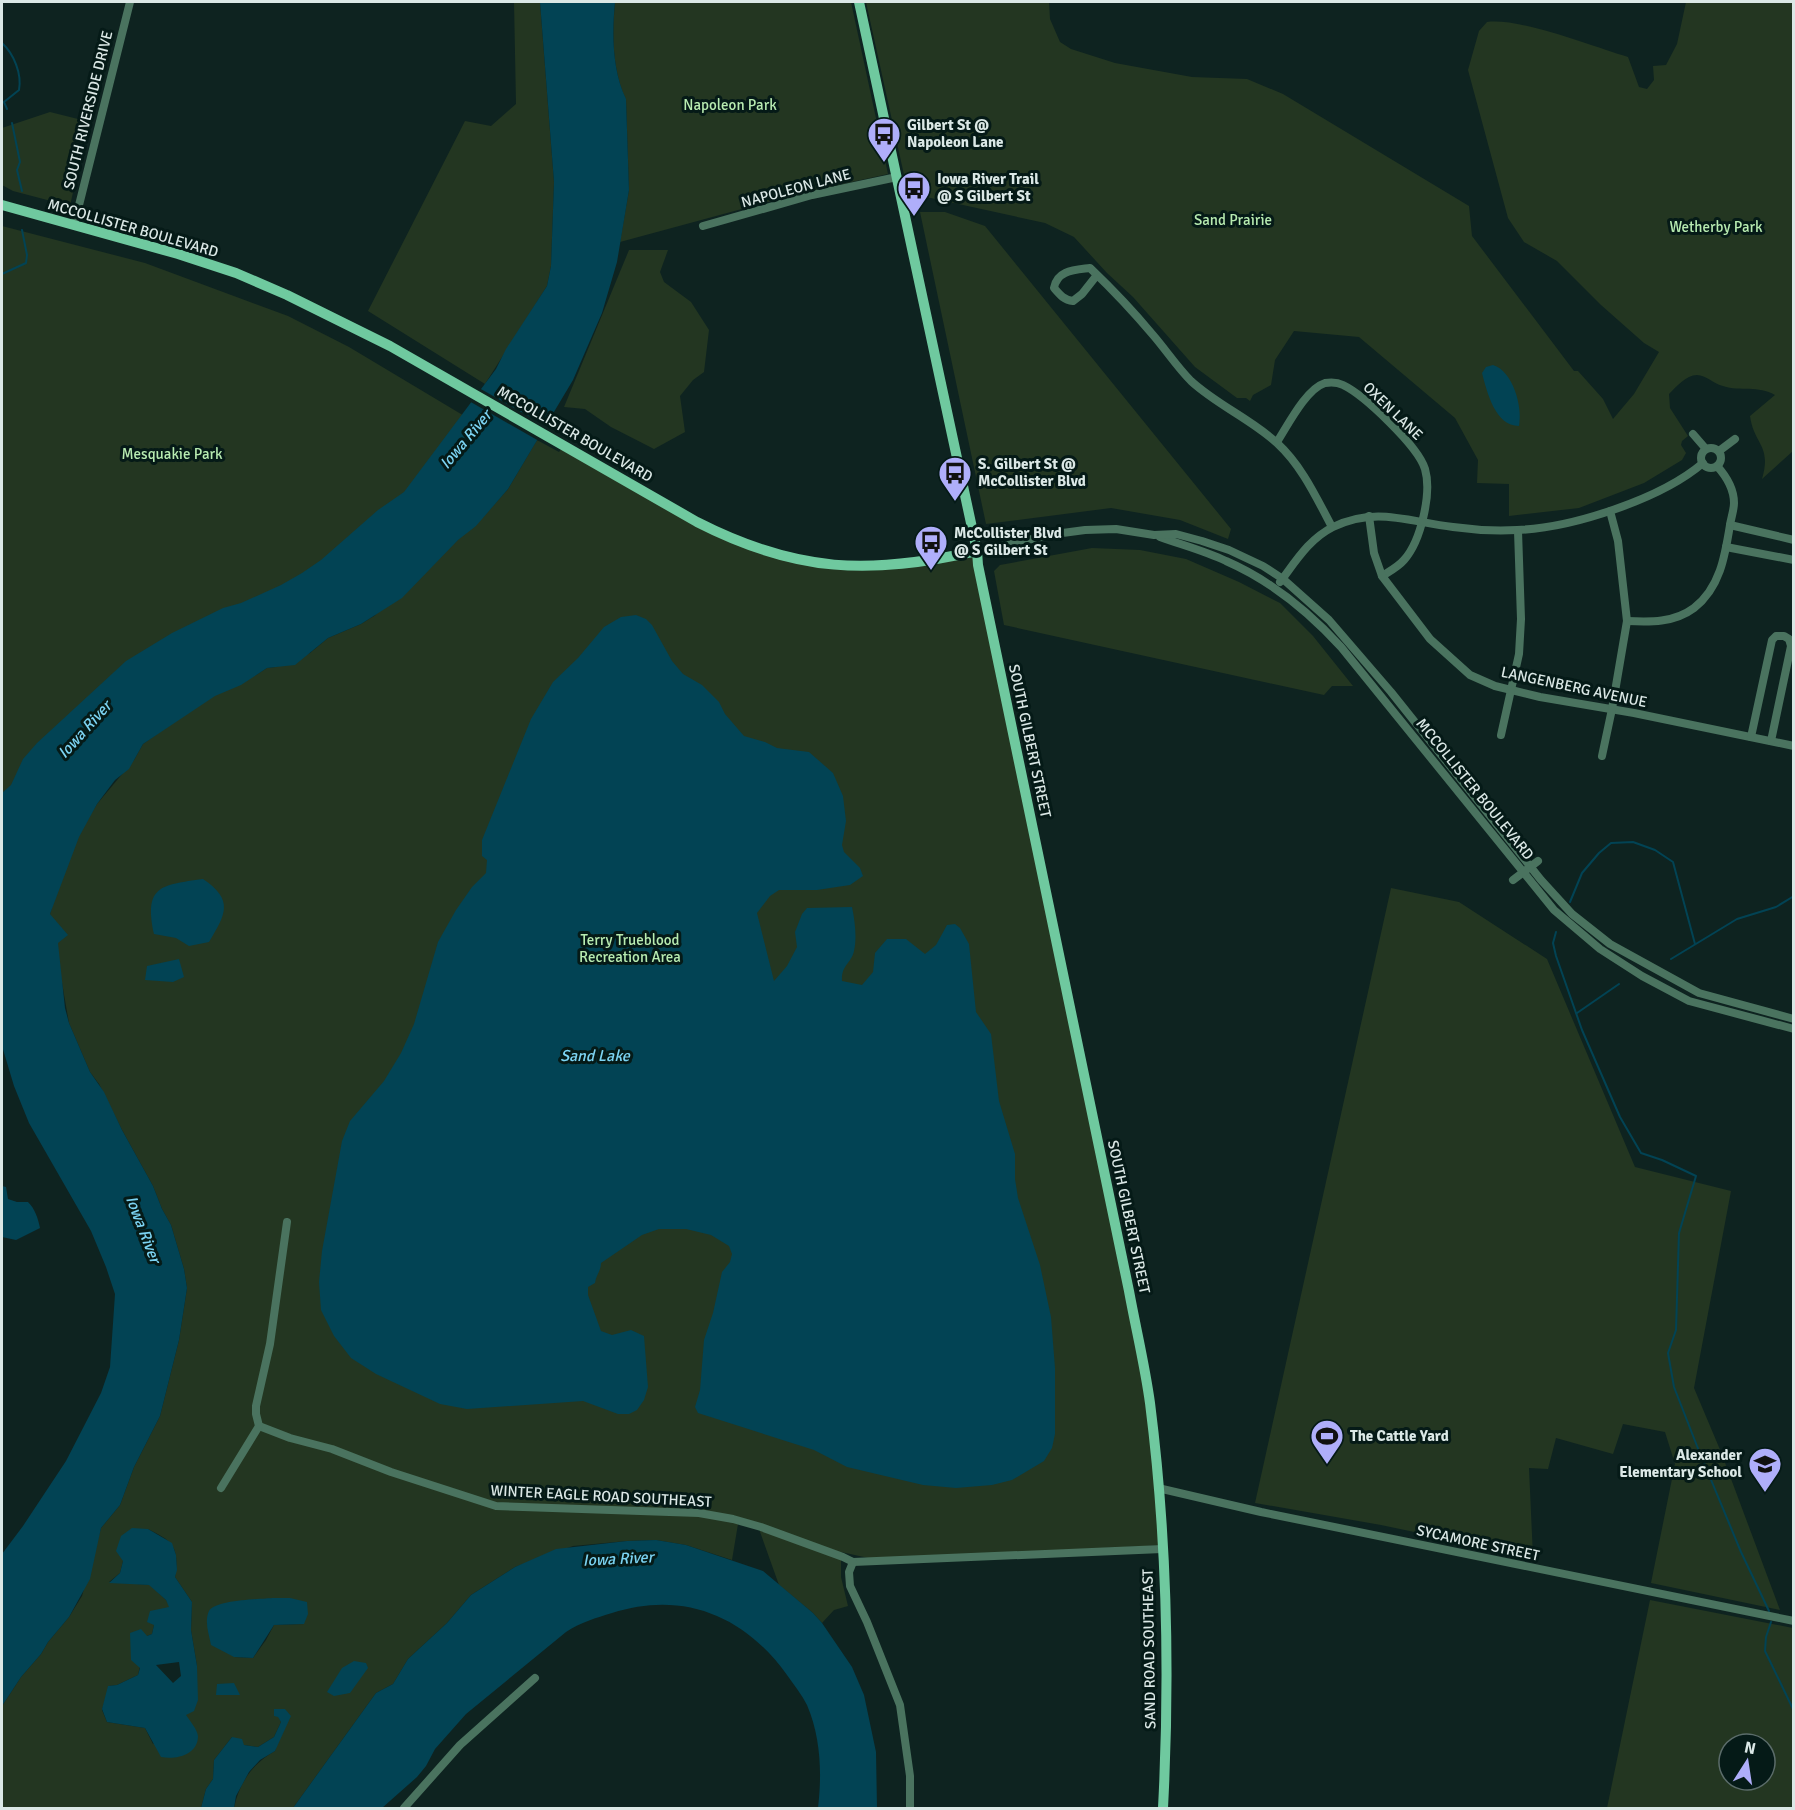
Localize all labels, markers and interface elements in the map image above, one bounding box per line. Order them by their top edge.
street label: SOUTH RIVERSIDE DRIVE [60,29,116,191]
park label: Napoleon Park [683,96,777,114]
bus stop icon: Gilbert St @ Napoleon Lane [866,116,902,163]
place label: Gilbert St @ Napoleon Lane [907,116,1004,151]
street label: NAPOLEON LANE [739,165,853,211]
bus stop icon: Iowa River Trail @ S Gilbert St [896,170,932,217]
place label: Iowa River Trail @ S Gilbert St [937,170,1039,205]
street label: MCCOLLISTER BOULEVARD [46,195,220,261]
park label: Sand Prairie [1194,211,1272,229]
park label: Wetherby Park [1669,218,1763,236]
street label: OXEN LANE [1359,378,1427,444]
street label: MCCOLLISTER BOULEVARD [494,382,656,486]
water label: Iowa River [435,405,497,473]
park label: Mesquakie Park [121,445,223,463]
bus stop icon: S. Gilbert St @ McCollister Blvd [937,455,973,502]
place label: S. Gilbert St @ McCollister Blvd [978,455,1086,490]
bus stop icon: McCollister Blvd @ S Gilbert St [913,524,949,571]
place label: McCollister Blvd @ S Gilbert St [954,524,1062,559]
street label: SOUTH GILBERT STREET [1005,663,1055,820]
street label: LANGENBERG AVENUE [1499,663,1649,711]
water label: Iowa River [54,695,117,763]
street label: MCCOLLISTER BOULEVARD [1412,715,1538,863]
park label: Terry Trueblood Recreation Area [579,931,681,966]
water label: Sand Lake [560,1046,631,1066]
street label: SOUTH GILBERT STREET [1104,1139,1154,1296]
water label: Iowa River [121,1193,166,1268]
sports icon: The Cattle Yard [1309,1418,1345,1465]
place label: The Cattle Yard [1350,1427,1449,1445]
place label: Alexander Elementary School [1619,1446,1742,1481]
school or university icon: Alexander Elementary School [1747,1446,1783,1493]
street label: WINTER EAGLE ROAD SOUTHEAST [490,1481,713,1511]
street label: SYCAMORE STREET [1415,1521,1542,1565]
water label: Iowa River [582,1547,656,1571]
street label: SAND ROAD SOUTHEAST [1139,1568,1159,1729]
north arrow [1717,1732,1777,1792]
text: N [1742,1737,1757,1759]

